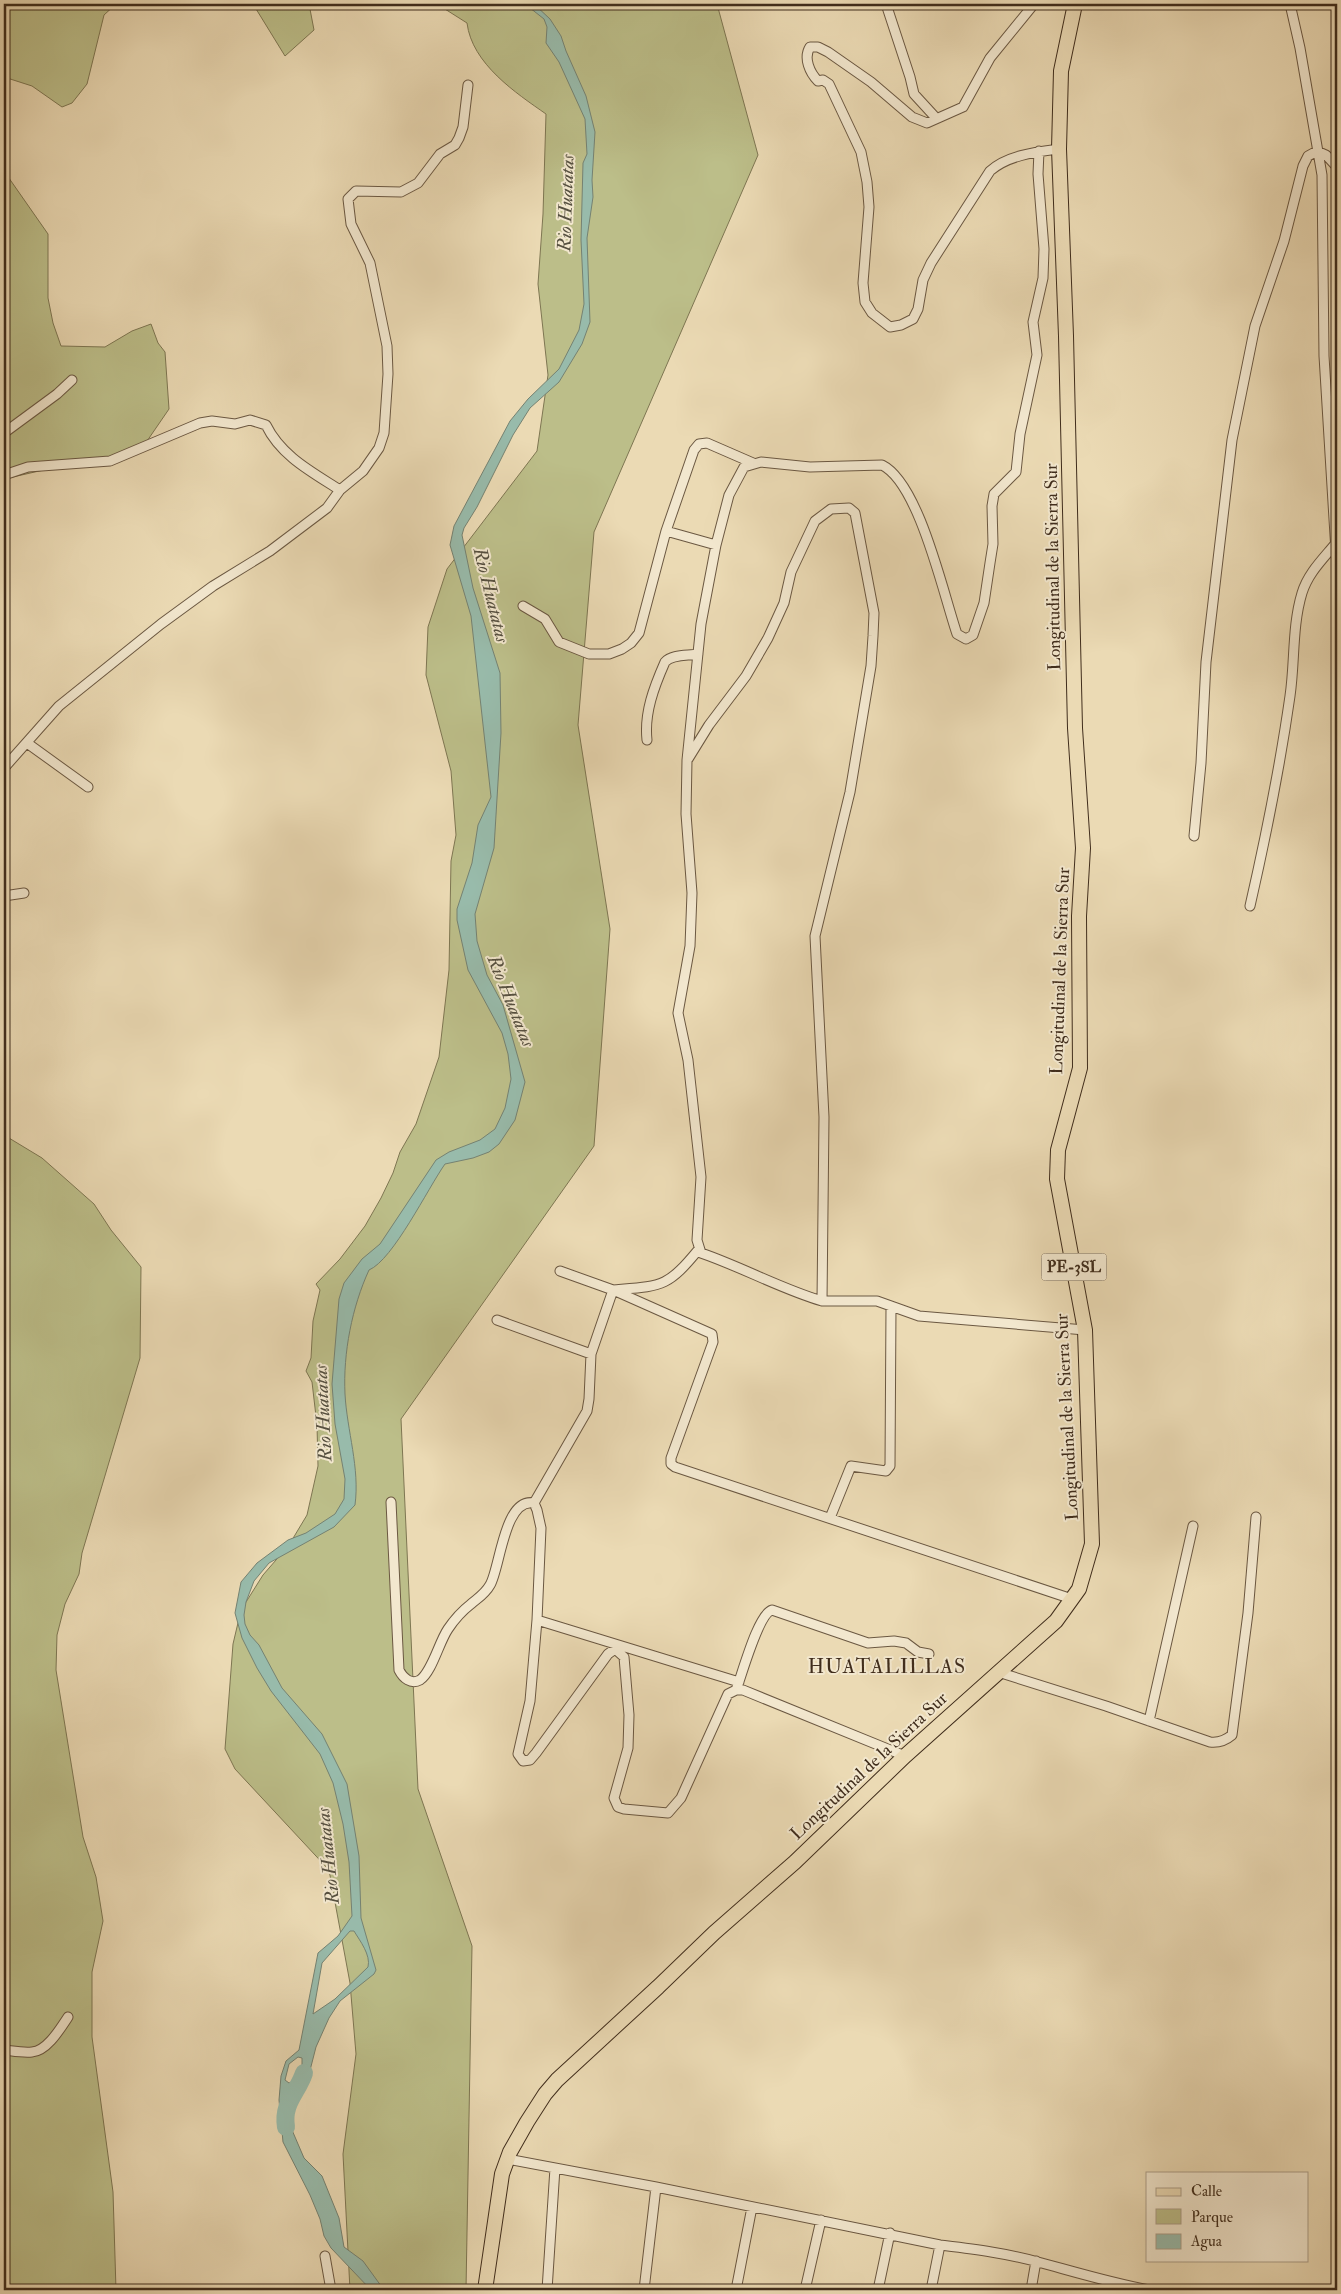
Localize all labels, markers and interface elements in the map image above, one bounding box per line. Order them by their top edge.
water label: Rio Huatatas [552,153,580,253]
street label: Longitudinal de la Sierra Sur [1040,463,1066,671]
water label: Rio Huatatas [467,544,515,646]
street label: Longitudinal de la Sierra Sur [1045,867,1075,1075]
water label: Rio Huatatas [481,951,541,1051]
road number: PE-3SL [1042,1254,1106,1280]
street label: Longitudinal de la Sierra Sur [1050,1313,1084,1521]
water label: Rio Huatatas [308,1363,338,1463]
district label: HUATALILLAS [808,1654,966,1679]
street label: Longitudinal de la Sierra Sur [785,1687,953,1845]
water label: Rio Huatatas [311,1806,345,1906]
legend [1146,2172,1308,2262]
text: Calle [1191,2182,1222,2201]
text: Parque [1191,2208,1233,2227]
text: Agua [1190,2232,1223,2251]

